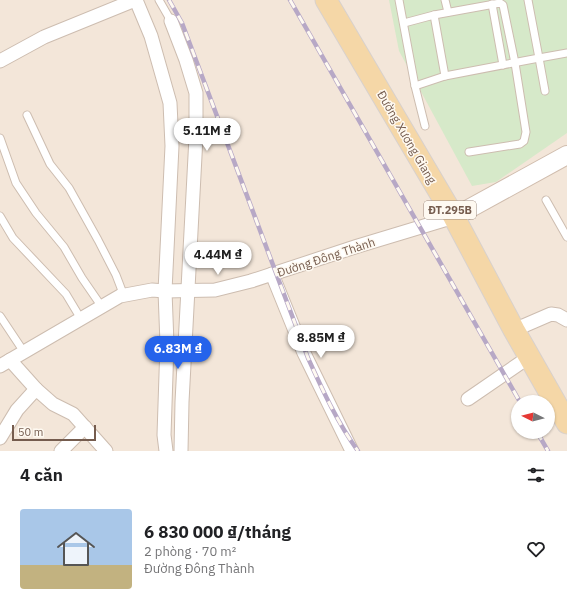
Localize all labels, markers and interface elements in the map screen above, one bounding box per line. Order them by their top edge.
street label: Đường Xương Giang [374,88,440,187]
pin: 5.11M ₫ [170,118,244,152]
text: 5.11M ₫ [183,122,231,139]
road number: ĐT.295B [424,201,476,219]
street label: Đường Đông Thành [275,234,377,280]
pin: 4.44M ₫ [181,242,255,276]
text: 4.44M ₫ [194,246,242,263]
pin: 8.85M ₫ [284,325,358,359]
text: 8.85M ₫ [297,329,345,346]
pin: 6.83M ₫ [141,336,215,370]
text: 6.83M ₫ [154,340,202,357]
north arrow [511,395,555,439]
map controls [511,395,555,439]
scale bar [12,423,96,442]
text: 50 m [18,425,43,439]
text: 4 căn [20,464,63,486]
icon: filters [525,464,547,486]
text: 6 830 000 ₫/tháng [144,521,291,543]
icon: home [52,525,100,573]
icon: heart [525,538,547,560]
text: 2 phòng · 70 m² [144,543,236,560]
text: Đường Đông Thành [144,560,255,577]

